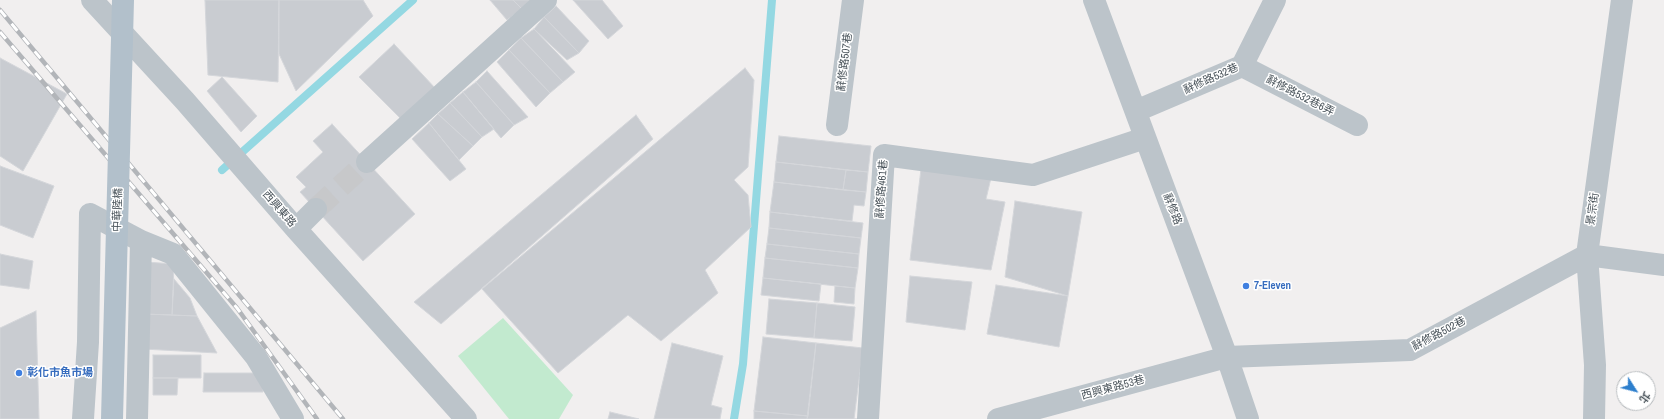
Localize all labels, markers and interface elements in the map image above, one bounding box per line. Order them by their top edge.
street label: 辭修路507巷 [835,32,855,92]
street label: 辭修路532巷 [1181,61,1241,97]
street label: 辭修路532巷6弄 [1264,73,1336,119]
street label: 辭修路461巷 [873,159,891,219]
street label: 中華陸橋 [111,188,125,232]
street label: 西興東路 [260,188,298,230]
street label: 辭修路 [1160,191,1184,227]
street label: 景宗街 [1584,192,1602,226]
place label: 7-Eleven [1254,279,1291,293]
marker: 7-Eleven [1241,281,1251,291]
street label: 辭修路502巷 [1410,314,1468,354]
place label: 彰化市魚市場 [27,366,93,380]
marker: 彰化市魚市場 [14,368,24,378]
north arrow [1616,371,1656,411]
street label: 西興東路53巷 [1080,373,1146,403]
text: 北 [1636,389,1654,406]

